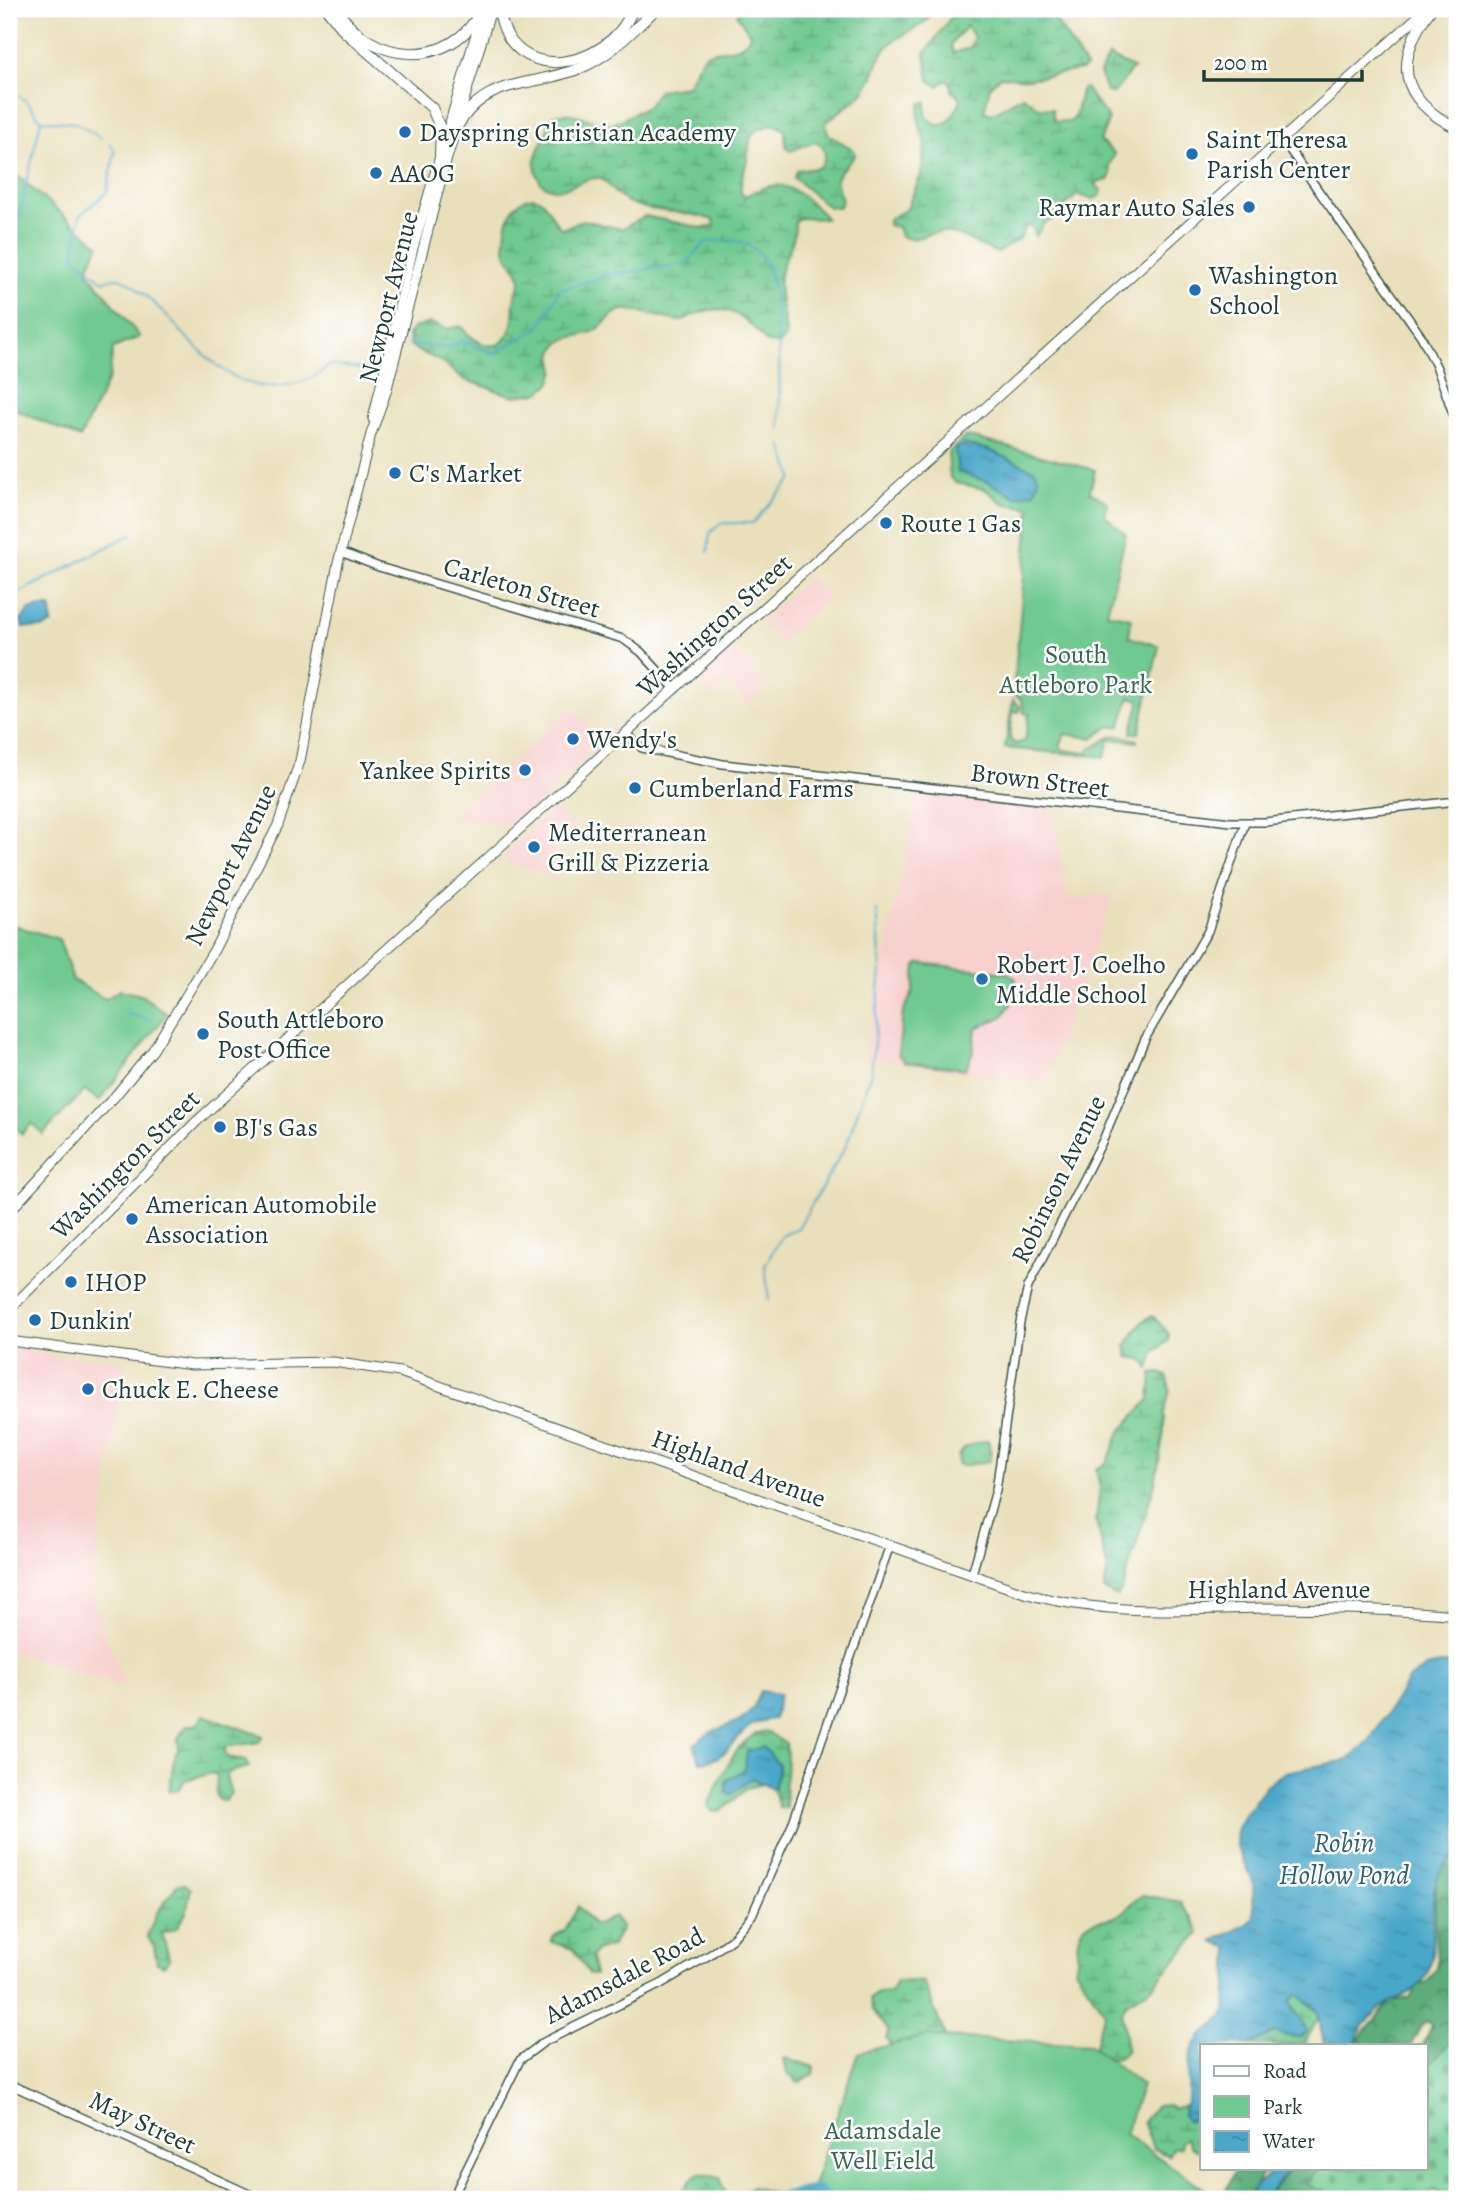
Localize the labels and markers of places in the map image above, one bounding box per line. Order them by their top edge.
place label: Dayspring Christian Academy [419,115,736,150]
place label: Saint Theresa Parish Center [1206,122,1351,187]
marker: Dayspring Christian Academy [397,124,413,140]
marker: Saint Theresa Parish Center [1184,146,1200,162]
place label: AAOG [389,156,455,191]
marker: AAOG [368,165,384,181]
place label: Raymar Auto Sales [1038,190,1235,225]
marker: Raymar Auto Sales [1241,199,1257,215]
place label: Washington School [1208,258,1338,323]
marker: Washington School [1187,282,1203,298]
place label: C's Market [409,456,522,491]
marker: C's Market [387,465,403,481]
place label: Route 1 Gas [900,506,1021,541]
marker: Route 1 Gas [878,515,894,531]
place label: Wendy's [586,722,677,757]
marker: Wendy's [565,731,581,747]
place label: Yankee Spirits [359,753,511,788]
marker: Yankee Spirits [517,762,533,778]
place label: Cumberland Farms [649,771,854,806]
marker: Cumberland Farms [627,780,643,796]
place label: Mediterranean Grill & Pizzeria [548,815,710,880]
marker: Mediterranean Grill & Pizzeria [526,839,542,855]
place label: Robert J. Coelho Middle School [996,947,1166,1012]
marker: Robert J. Coelho Middle School [974,971,990,987]
place label: South Attleboro Post Office [217,1002,384,1067]
marker: South Attleboro Post Office [195,1026,211,1042]
place label: BJ's Gas [234,1110,318,1145]
marker: BJ's Gas [212,1119,228,1135]
place label: American Automobile Association [145,1187,377,1252]
marker: American Automobile Association [124,1211,140,1227]
place label: IHOP [85,1265,146,1300]
marker: IHOP [63,1274,79,1290]
place label: Dunkin' [49,1303,133,1338]
marker: Dunkin' [27,1312,43,1328]
place label: Chuck E. Cheese [102,1372,279,1407]
marker: Chuck E. Cheese [80,1381,96,1397]

